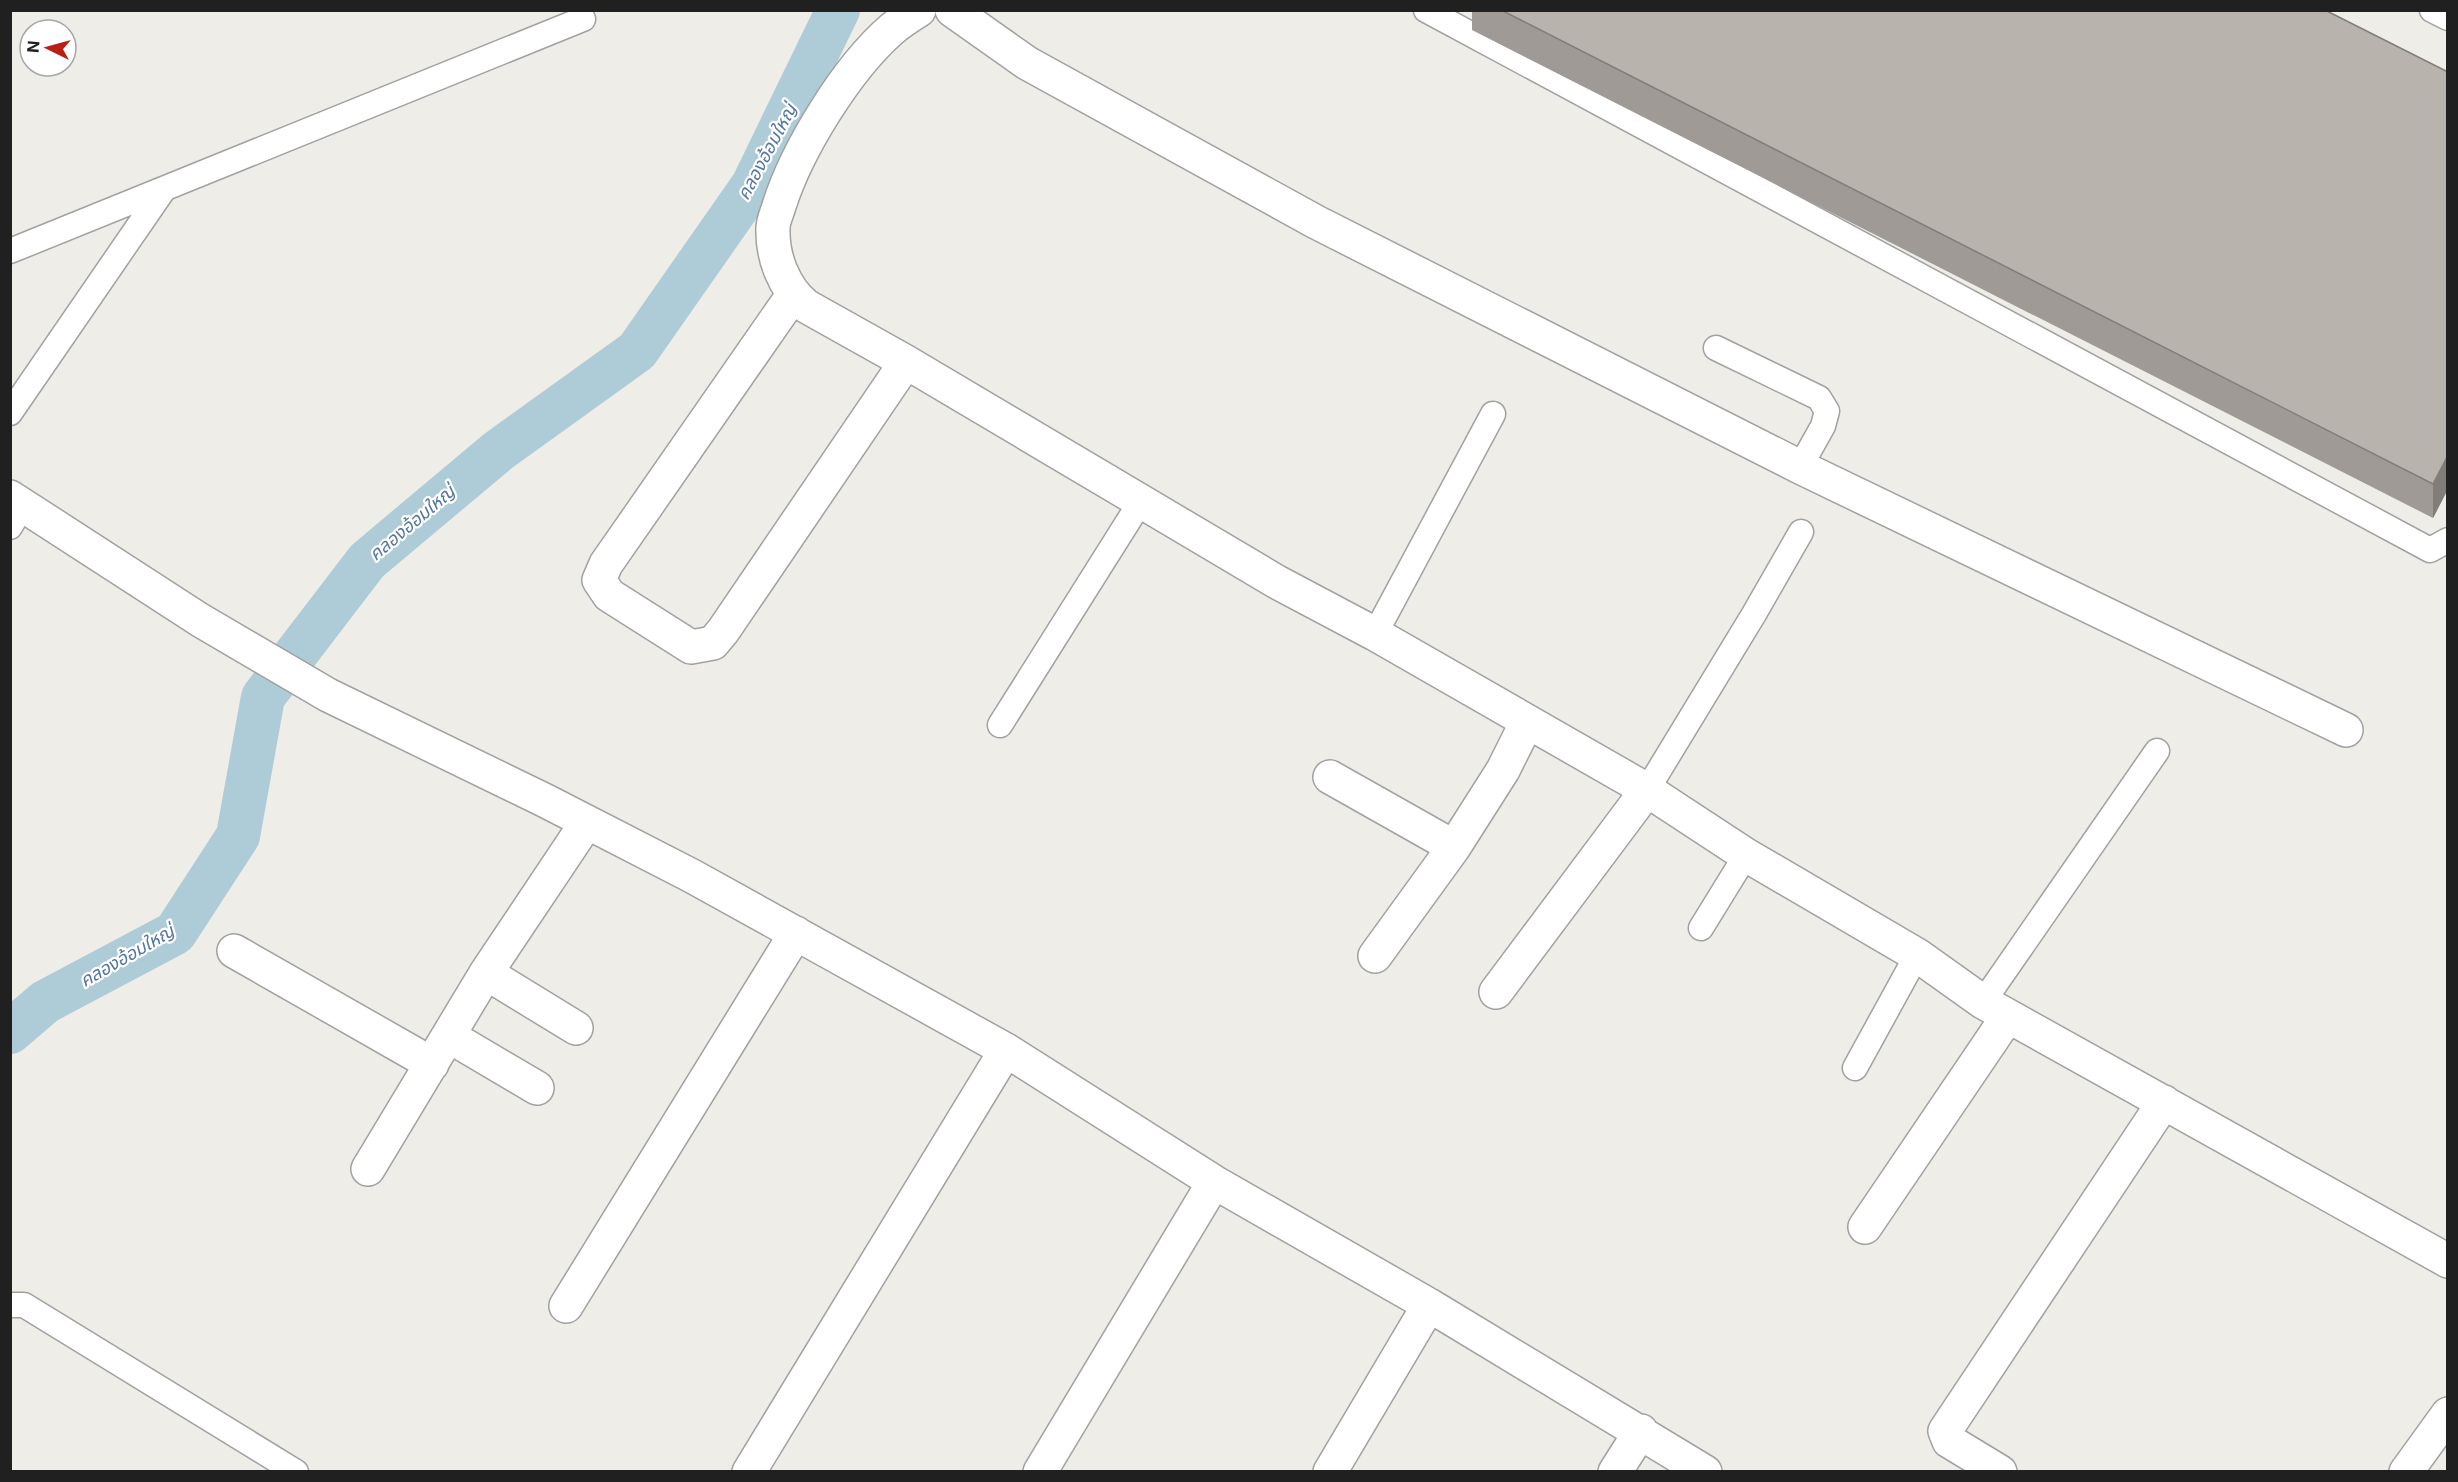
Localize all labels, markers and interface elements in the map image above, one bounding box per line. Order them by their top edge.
north arrow [18,18,78,78]
text: N [23,40,44,54]
water label: คลองอ้อมใหญ่ [733,98,802,203]
water label: คลองอ้อมใหญ่ [365,479,461,564]
water label: คลองอ้อมใหญ่ [76,919,180,991]

